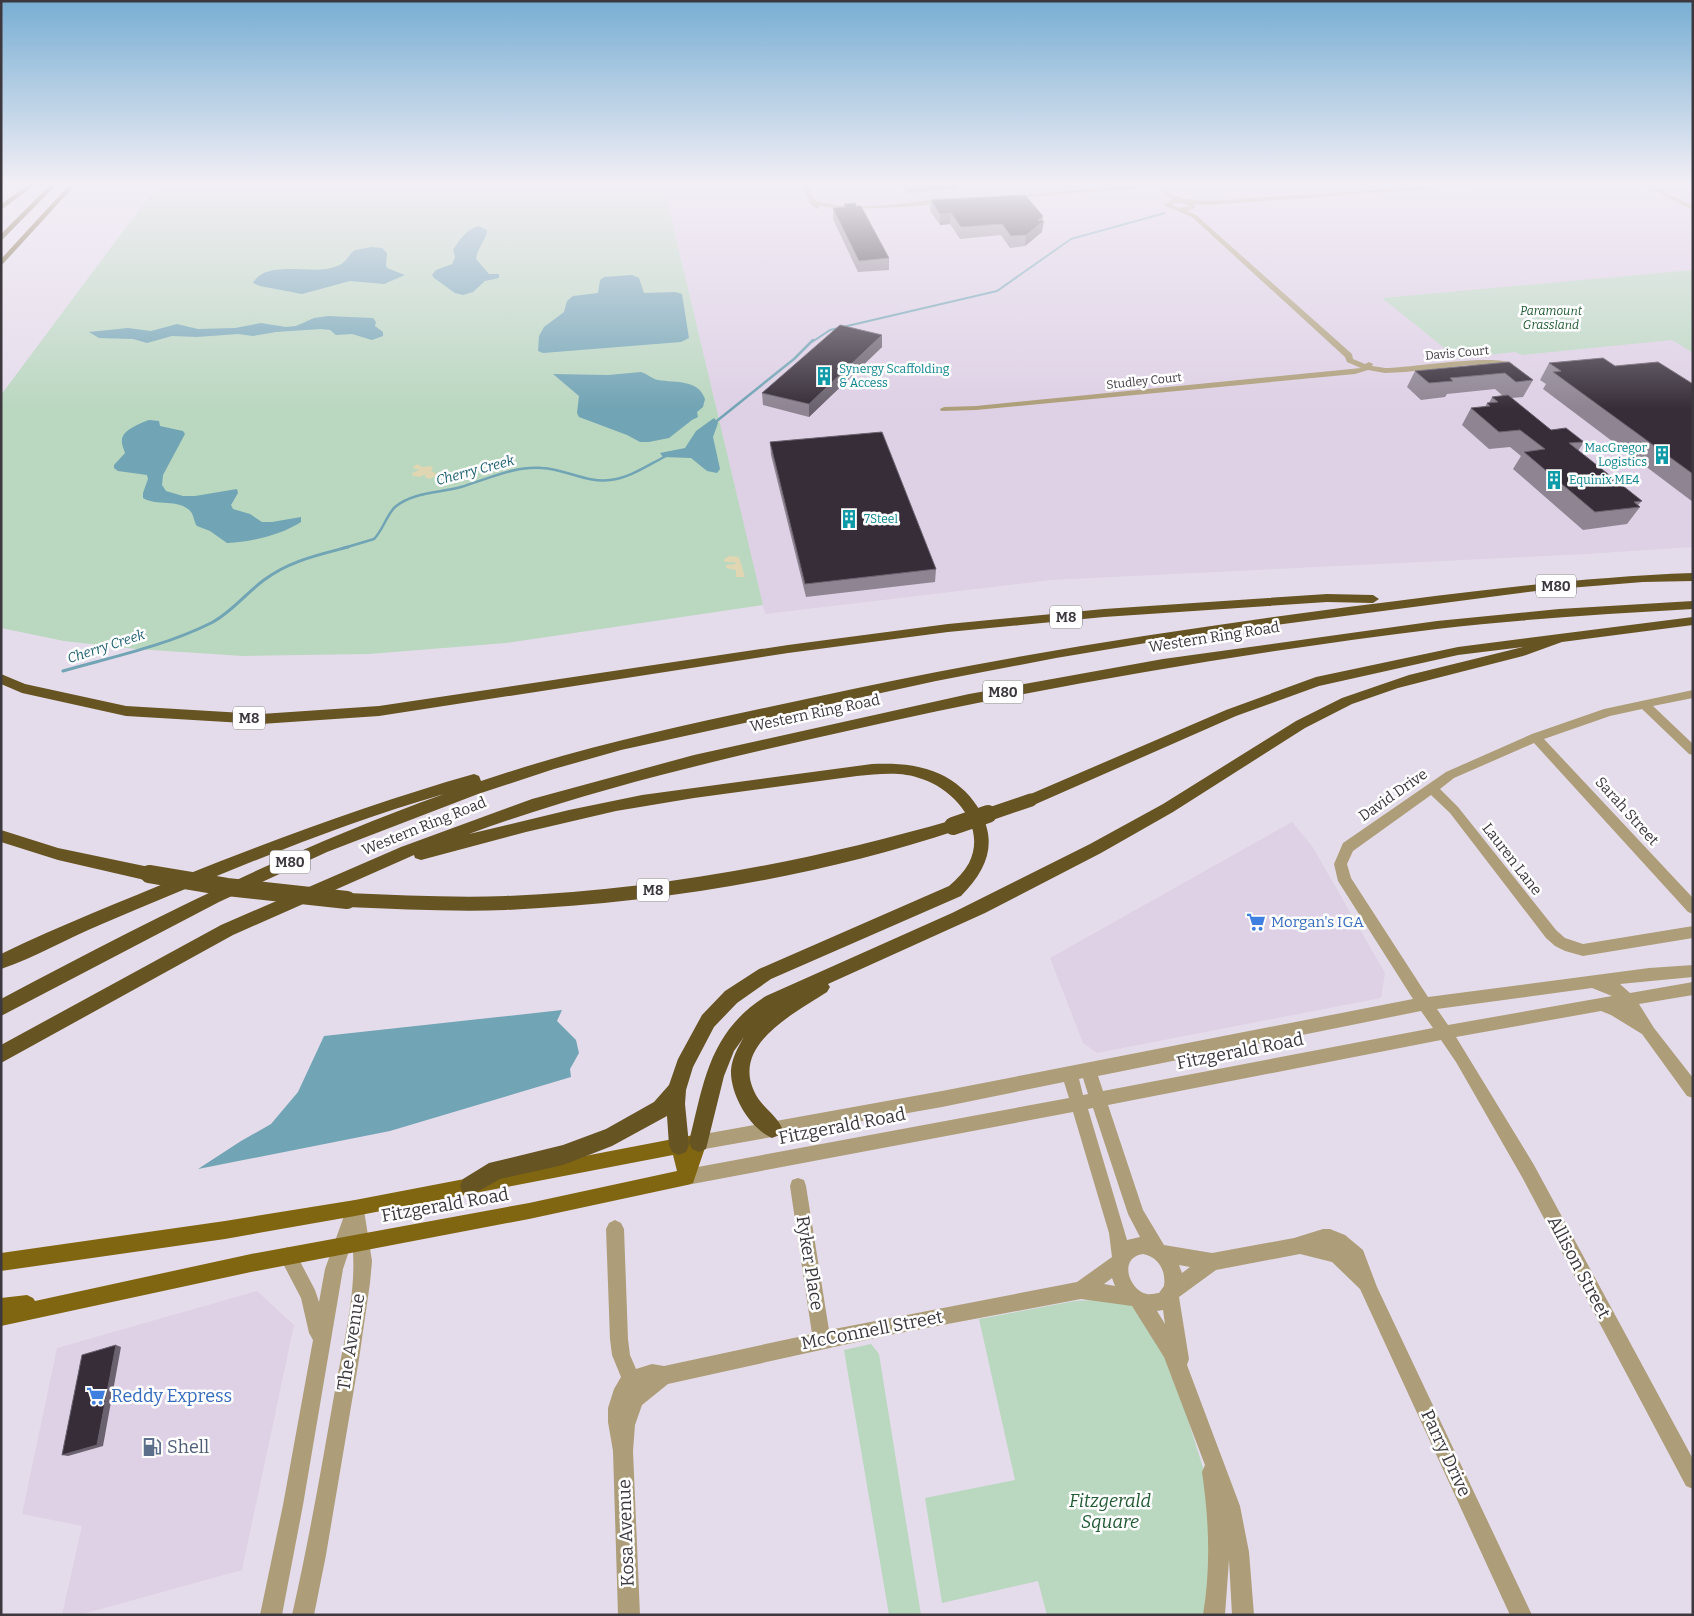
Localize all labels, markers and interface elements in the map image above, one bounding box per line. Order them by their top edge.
park label: Paramount Grassland [1520,304,1583,332]
street label: Davis Court [1425,343,1490,363]
place label: Synergy Scaffolding & Access [839,362,950,390]
building icon: Synergy Scaffolding & Access [813,365,835,387]
street label: Studley Court [1106,370,1183,392]
place label: MacGregor Logistics [1585,441,1648,469]
building icon: MacGregor Logistics [1651,444,1673,466]
water label: Cherry Creek [434,452,517,489]
building icon: Equinix ME4 [1543,469,1565,491]
place label: Equinix ME4 [1569,473,1639,487]
building icon: 7Steel [838,508,860,530]
place label: 7Steel [864,512,898,526]
road number: M80 [1536,574,1576,598]
road number: M8 [1050,606,1082,628]
street label: Western Ring Road [1147,618,1281,656]
water label: Cherry Creek [65,626,147,667]
road number: M80 [983,680,1023,704]
street label: Western Ring Road [748,690,882,736]
road number: M8 [233,706,265,730]
street label: David Drive [1355,765,1431,825]
street label: Sarah Street [1592,773,1663,849]
street label: Western Ring Road [359,793,489,859]
street label: Lauren Lane [1478,819,1546,899]
road number: M80 [270,850,310,874]
road number: M8 [637,878,669,902]
supermarket icon: Morgan's IGA [1245,911,1267,933]
place label: Morgan's IGA [1271,913,1364,931]
street label: Fitzgerald Road [1175,1028,1306,1074]
street label: Fitzgerald Road [777,1103,908,1149]
street label: Fitzgerald Road [380,1183,511,1227]
street label: Allison Street [1543,1212,1615,1322]
street label: Ryker Place [792,1214,828,1312]
street label: The Avenue [332,1292,370,1392]
street label: McConnell Street [799,1305,945,1355]
supermarket icon: Reddy Express [85,1385,107,1407]
place label: Reddy Express [111,1385,232,1407]
street label: Parry Drive [1416,1406,1476,1500]
fuel station icon: Shell [141,1436,163,1458]
place label: Shell [167,1436,209,1458]
street label: Kosa Avenue [613,1479,639,1587]
park label: Fitzgerald Square [1069,1490,1151,1533]

